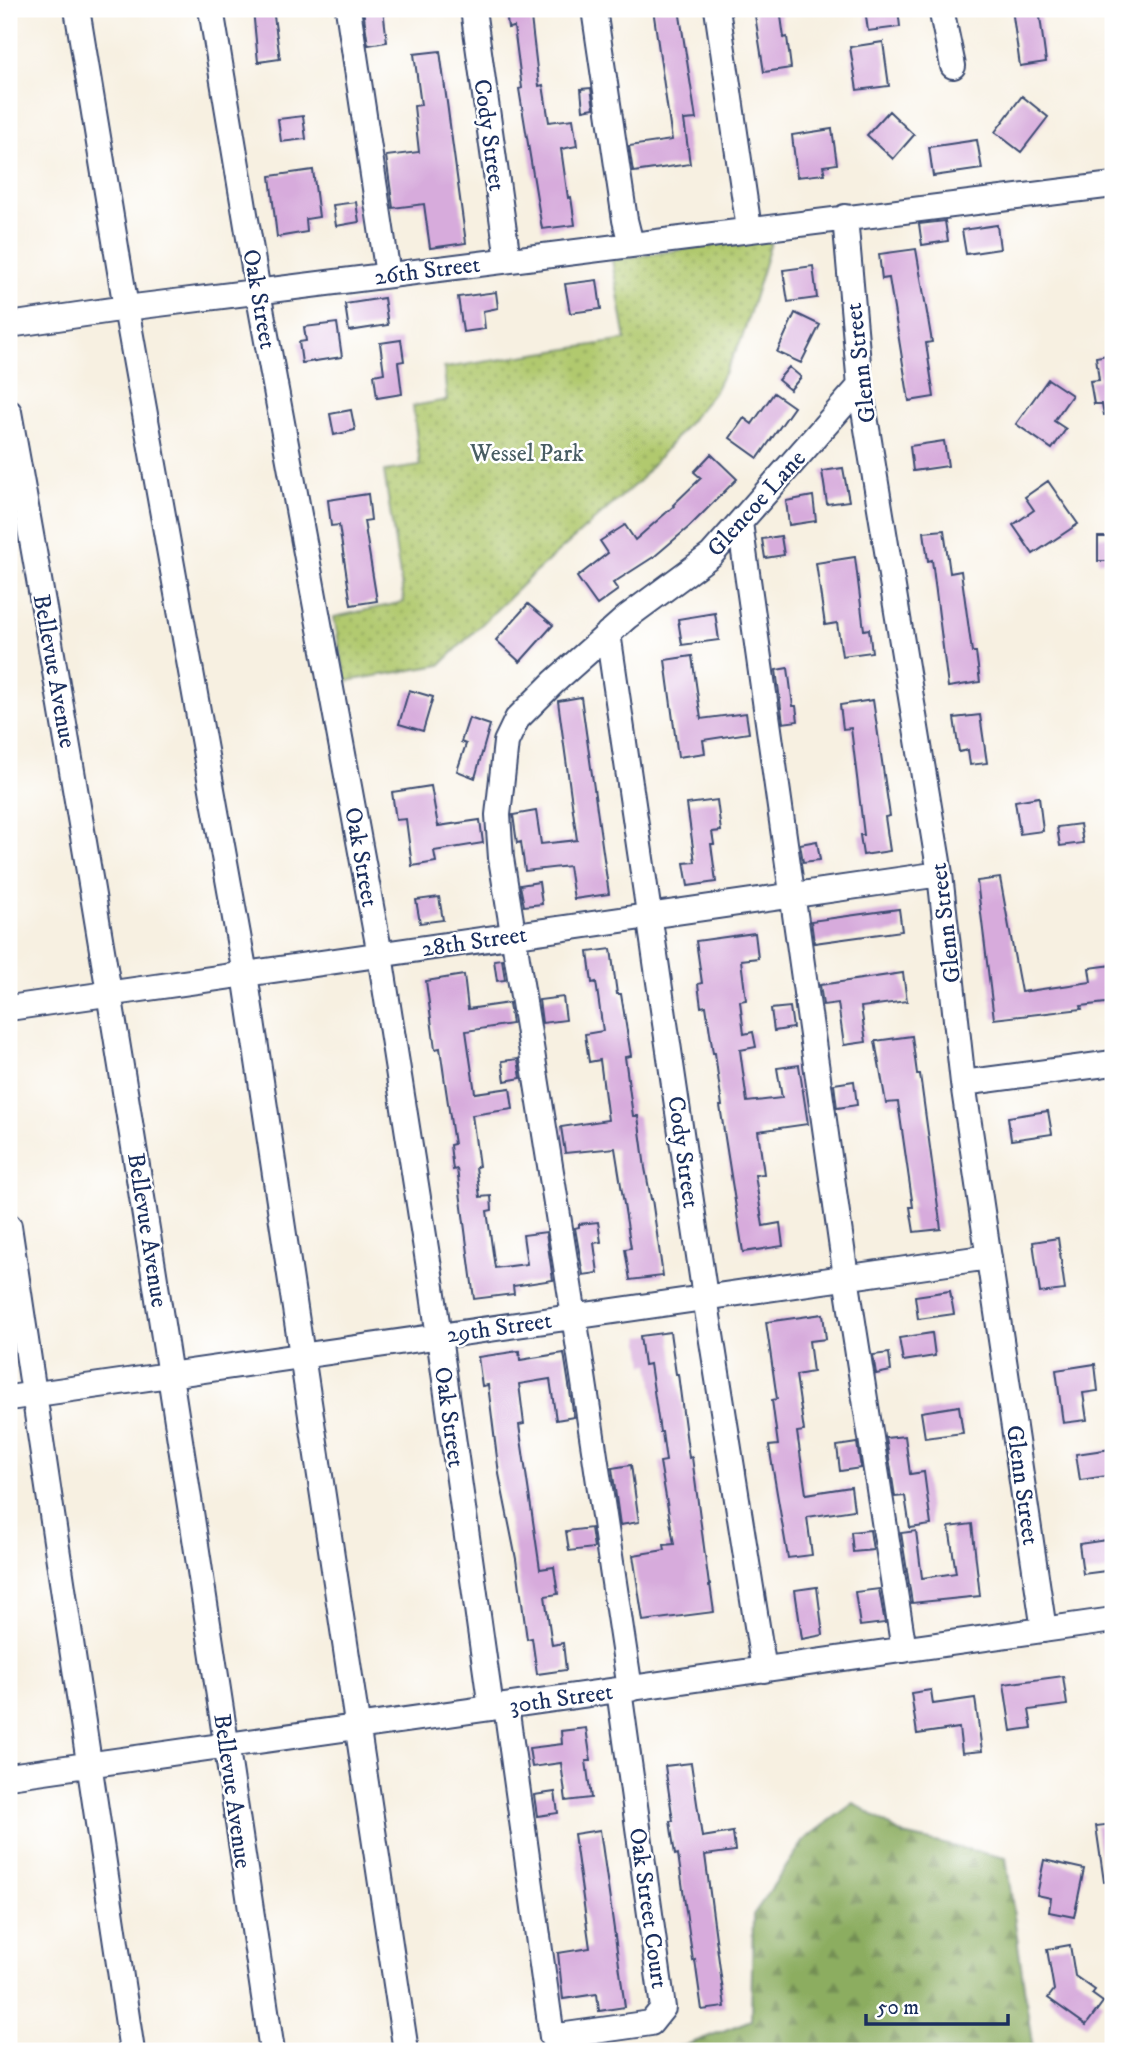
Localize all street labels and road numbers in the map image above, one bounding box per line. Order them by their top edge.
street label: Cody Street [466,77,512,193]
street label: Oak Street [235,247,283,352]
street label: 26th Street [372,250,482,292]
street label: Glenn Street [839,301,883,425]
street label: Glencoe Lane [701,444,813,563]
street label: Bellevue Avenue [26,592,82,751]
street label: Oak Street [337,805,385,910]
street label: Glenn Street [924,861,968,985]
street label: 28th Street [420,920,529,964]
street label: Cody Street [660,1094,706,1210]
street label: Bellevue Avenue [120,1151,174,1310]
street label: 29th Street [445,1306,554,1350]
street label: Oak Street [427,1365,471,1470]
street label: Glenn Street [999,1423,1045,1547]
street label: 30th Street [508,1677,615,1721]
street label: Bellevue Avenue [206,1712,258,1870]
street label: Oak Street Court [622,1826,674,1991]

